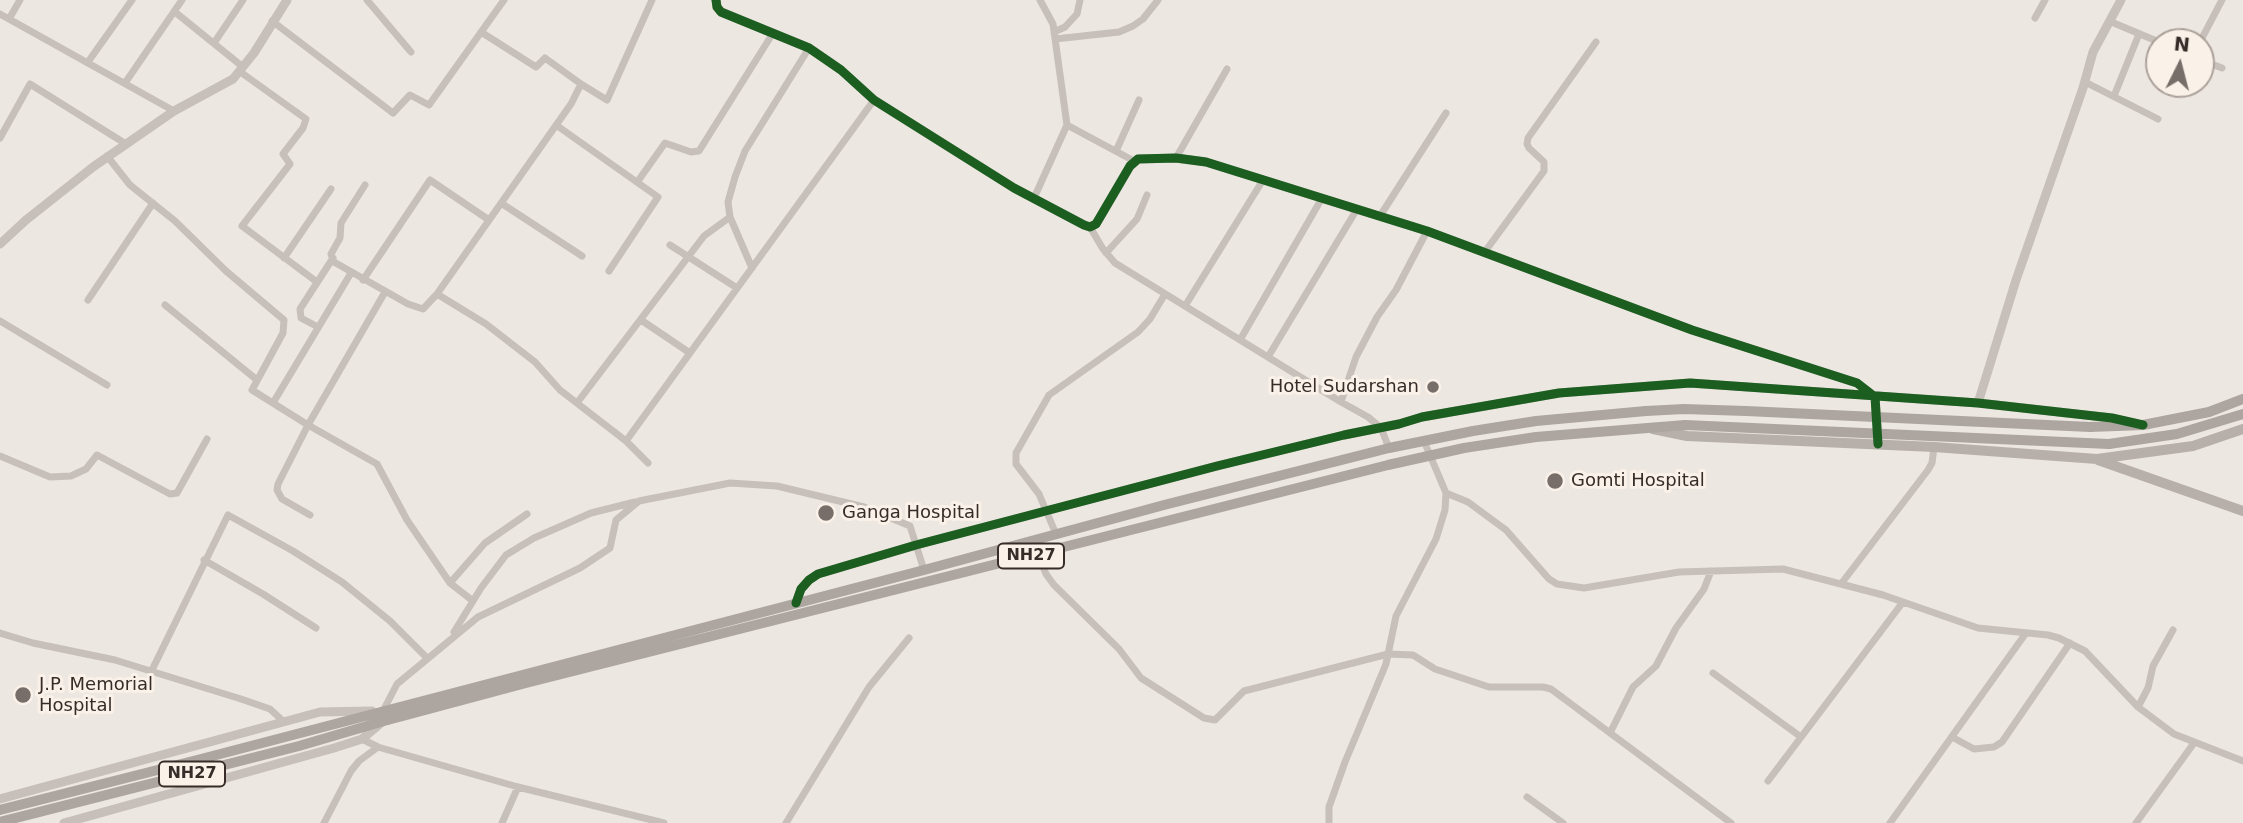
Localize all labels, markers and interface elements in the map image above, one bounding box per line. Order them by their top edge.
north arrow [2145,28,2215,98]
text: N [2173,32,2191,56]
place label: Hotel Sudarshan [1270,376,1419,398]
marker: Hotel Sudarshan [1425,379,1441,395]
place label: Gomti Hospital [1571,470,1705,492]
marker: Gomti Hospital [1545,471,1565,491]
place label: Ganga Hospital [842,502,980,524]
marker: Ganga Hospital [816,503,836,523]
road number: NH27 [998,544,1064,568]
place label: J.P. Memorial Hospital [39,674,153,716]
marker: J.P. Memorial Hospital [13,685,33,705]
road number: NH27 [159,762,225,786]

